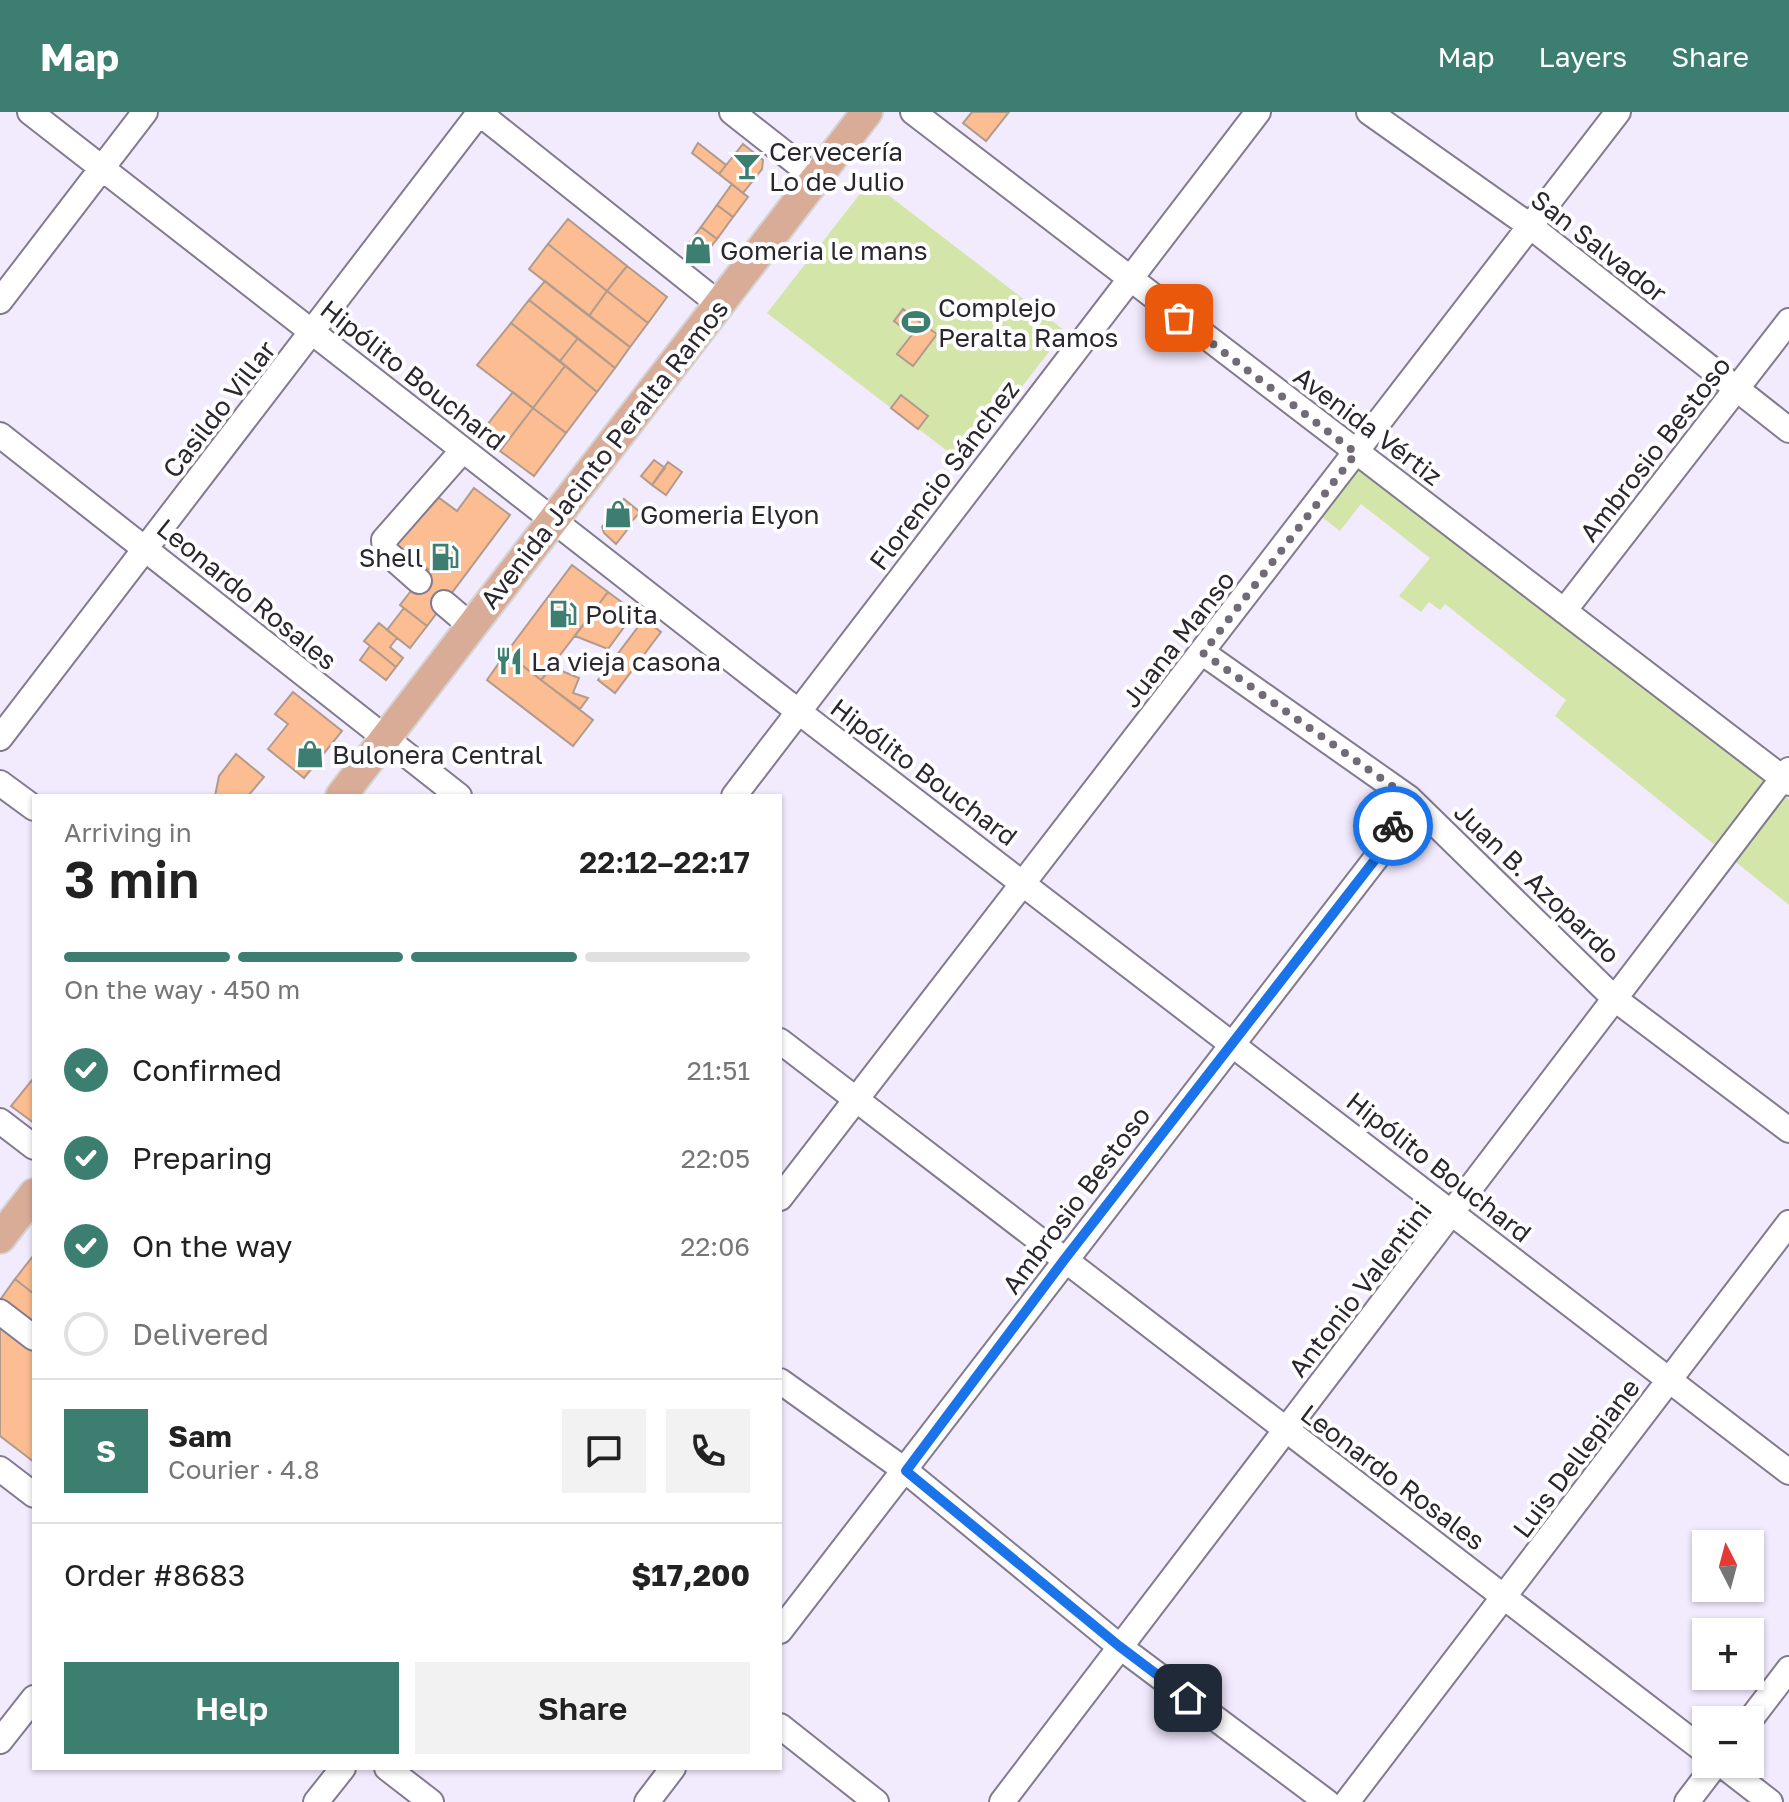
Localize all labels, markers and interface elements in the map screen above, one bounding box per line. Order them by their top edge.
text: Map [40,34,119,79]
text: Map [1437,40,1495,73]
text: Layers [1539,40,1627,73]
text: Share [1671,40,1749,73]
place label: Cervecería Lo de Julio [769,136,904,197]
bar icon: Cervecería Lo de Julio [732,151,762,181]
street label: San Salvador [1525,184,1673,308]
shop icon: Gomeria le mans [683,235,713,265]
place label: Gomeria le mans [720,235,927,266]
pin [1145,284,1213,352]
place label: Complejo Peralta Ramos [938,292,1118,353]
street label: Hipólito Bouchard [315,293,511,457]
street label: Avenida Jacinto Peralta Ramos [474,293,734,615]
icon: bag [1157,296,1201,340]
sports icon: Complejo Peralta Ramos [901,307,931,337]
street label: Casildo Villar [156,334,282,484]
street label: Ambrosio Bestoso [1573,350,1737,548]
street label: Avenida Vértiz [1288,360,1448,492]
street label: Florencio Sánchez [863,374,1025,576]
shop icon: Gomeria Elyon [603,499,633,529]
place label: Gomeria Elyon [640,499,820,530]
street label: Leonardo Rosales [151,512,343,676]
place label: Shell [359,542,423,573]
fuel station icon: Shell [430,542,460,572]
street label: Juana Manso [1115,565,1241,713]
fuel station icon: Polita [548,599,578,629]
place label: Polita [585,599,658,630]
restaurant icon: La vieja casona [494,646,524,676]
place label: La vieja casona [531,646,721,677]
street label: Hipólito Bouchard [825,692,1023,852]
shop icon: Bulonera Central [295,739,325,769]
place label: Bulonera Central [332,739,543,770]
courier [1353,786,1433,866]
street label: Juan B. Azopardo [1448,796,1626,970]
icon: bike [1371,804,1415,848]
text: Arriving in [64,817,192,848]
text: 22:12–22:17 [579,844,750,880]
text: 3 min [64,847,199,909]
text: On the way · 450 m [64,974,300,1005]
icon: check [64,1048,108,1092]
text: Confirmed [132,1052,282,1088]
text: 21:51 [687,1055,750,1086]
street label: Hipólito Bouchard [1341,1085,1537,1249]
street label: Ambrosio Bestoso [995,1100,1157,1300]
icon: check [64,1136,108,1180]
text: Preparing [132,1140,273,1176]
text: 22:05 [681,1143,750,1174]
street label: Antonio Valentini [1282,1195,1438,1383]
icon: check [64,1224,108,1268]
text: On the way [132,1228,292,1264]
text: 22:06 [680,1231,750,1262]
text: Delivered [132,1316,269,1352]
street label: Luis Dellepiane [1506,1373,1646,1543]
street label: Leonardo Rosales [1295,1398,1491,1556]
button: chat [562,1409,646,1493]
button: phone [666,1409,750,1493]
text: Sam [168,1418,232,1454]
text: S [96,1433,116,1469]
text: Courier · 4.8 [168,1454,320,1485]
north arrow [1692,1530,1764,1602]
map controls [1692,1530,1764,1778]
text: Order #8683 [64,1557,245,1593]
text: $17,200 [631,1557,750,1593]
button: + [1692,1618,1764,1690]
button: Help [64,1662,399,1754]
button: Share [415,1662,750,1754]
pin [1154,1664,1222,1732]
icon: home [1166,1676,1210,1720]
button: − [1692,1706,1764,1778]

